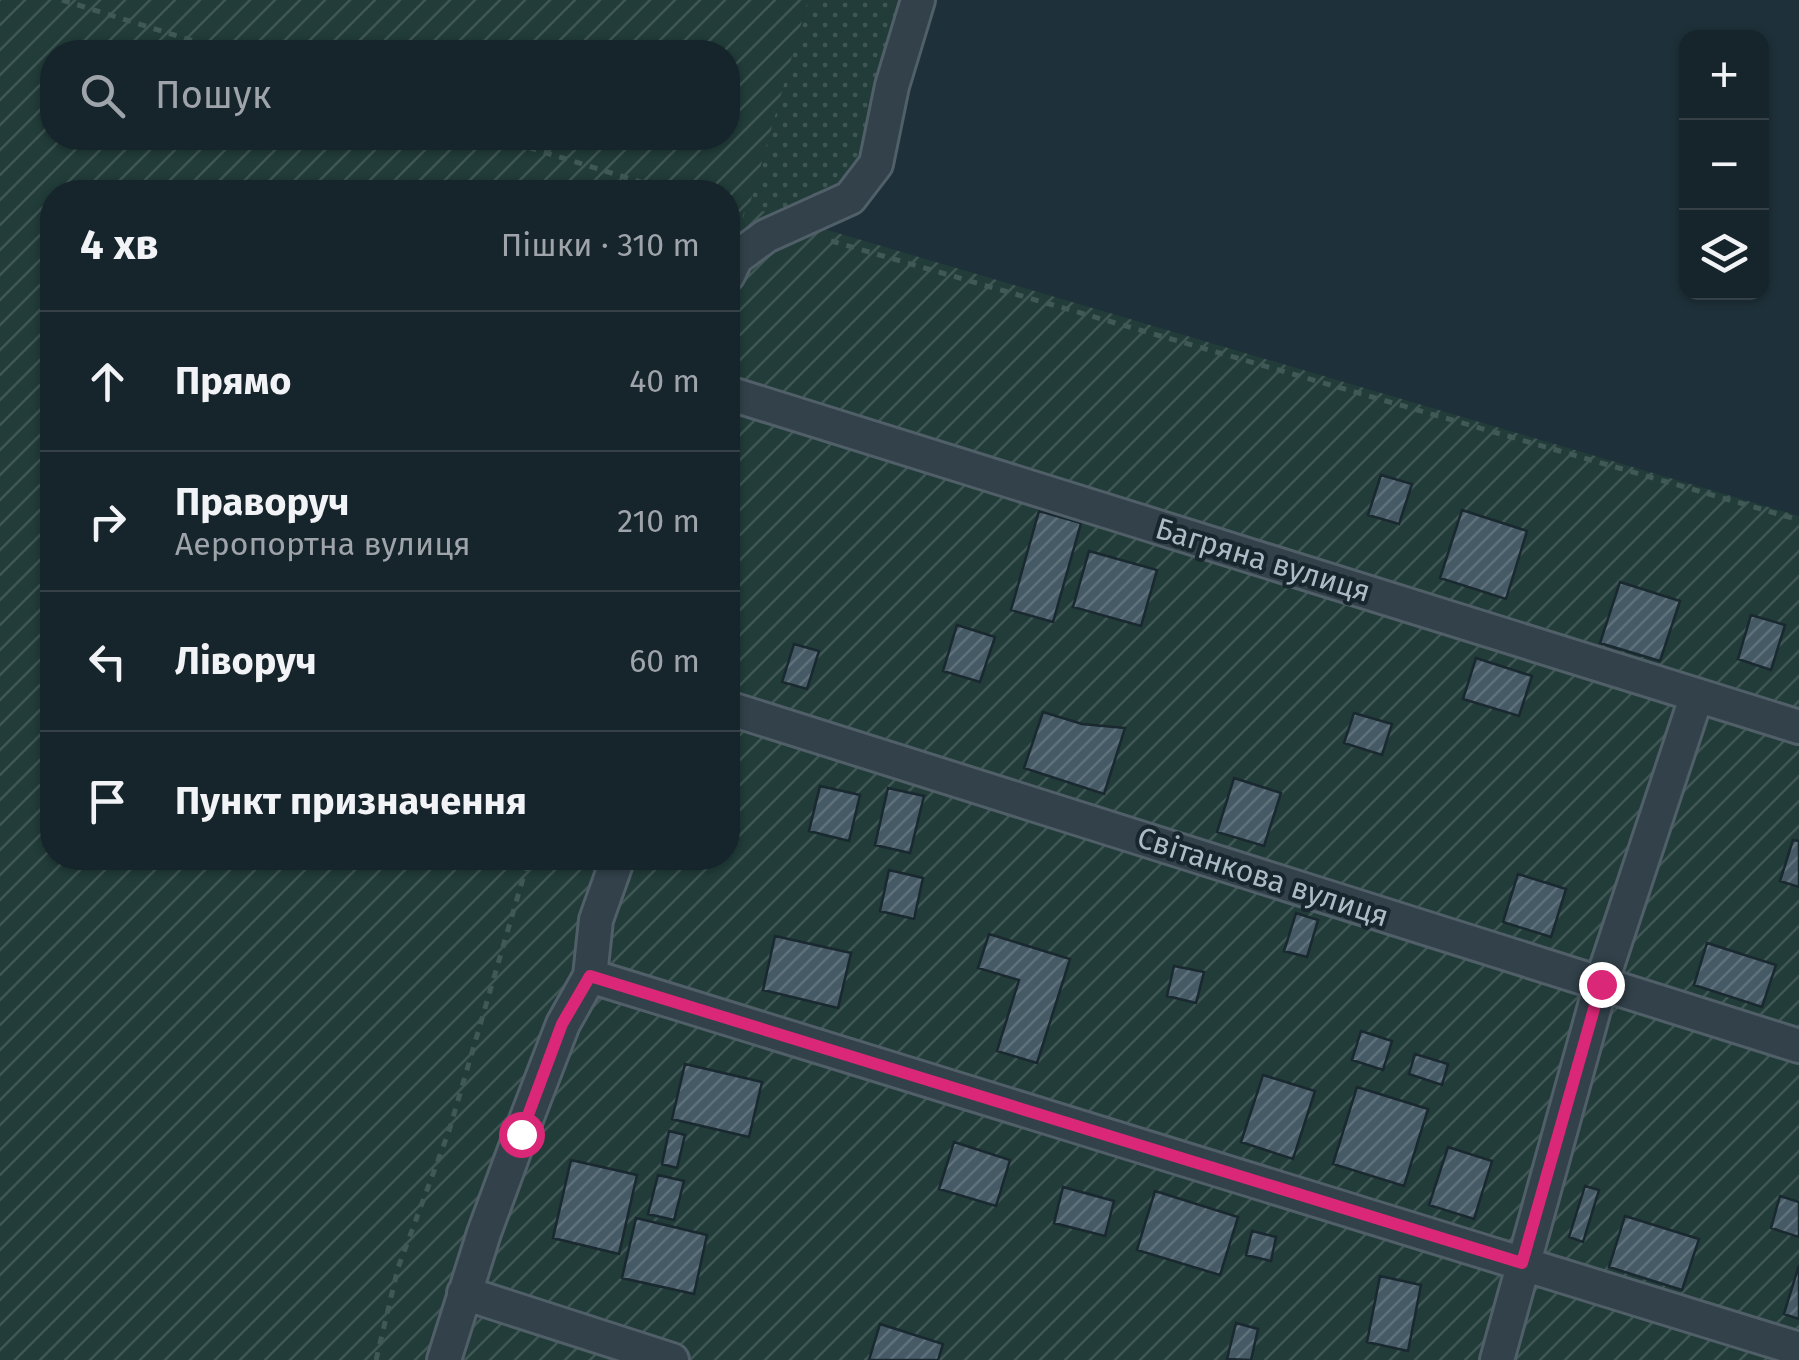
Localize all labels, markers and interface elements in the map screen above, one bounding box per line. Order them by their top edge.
map controls [1679,30,1769,300]
button: + [1679,30,1769,120]
search box [40,40,740,150]
icon: search [75,68,130,123]
text: Пошук [155,72,272,118]
button: − [1679,120,1769,210]
button: layers [1679,210,1769,300]
text: 4 хв [80,220,159,270]
text: Пішки · 310 m [501,226,700,264]
icon: ahead [80,354,135,409]
text: Прямо [175,358,291,404]
text: 40 m [629,362,700,400]
text: Праворуч [175,479,349,525]
icon: right [80,494,135,549]
text: 210 m [617,502,700,540]
street label: Багряна вулиця [1151,510,1375,610]
text: Аеропортна вулиця [175,525,471,563]
icon: left [80,634,135,689]
text: Ліворуч [175,638,317,684]
text: 60 m [629,642,700,680]
icon: arrive [80,774,135,829]
text: Пункт призначення [175,778,527,824]
street label: Світанкова вулиця [1133,819,1393,935]
route end [1579,962,1625,1008]
route start [499,1112,545,1158]

